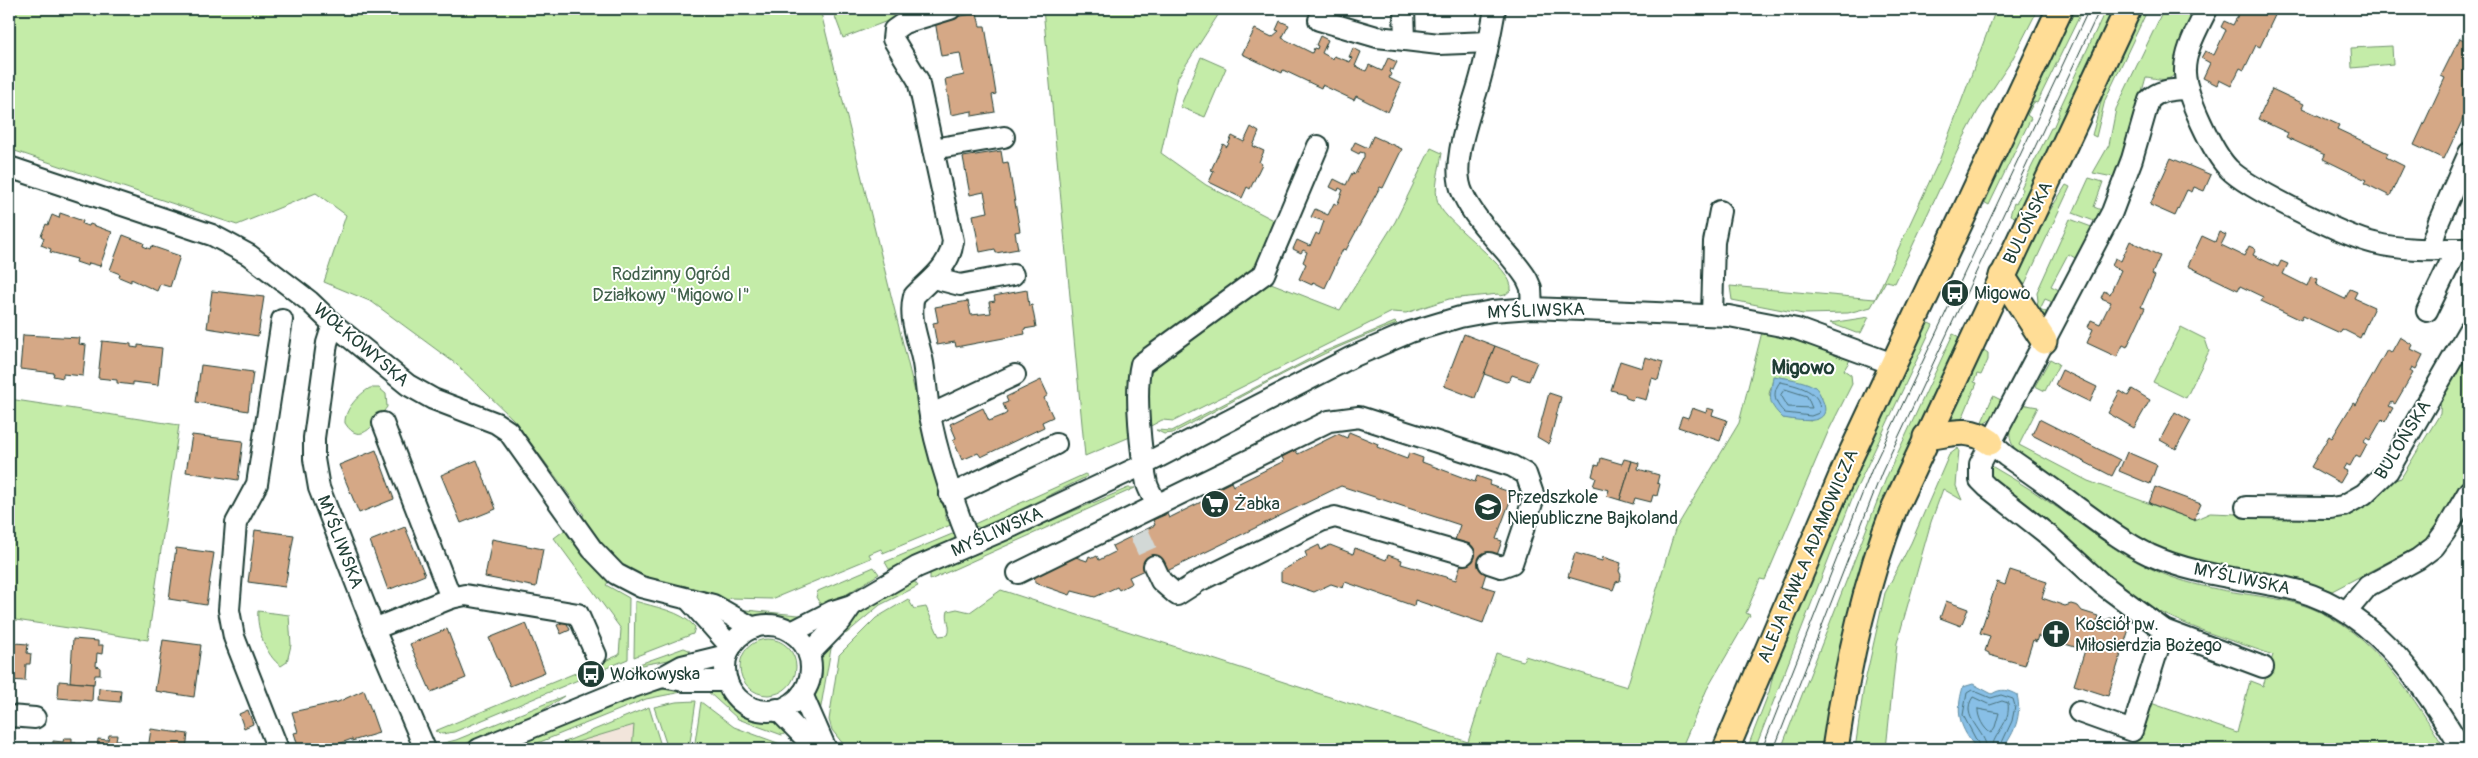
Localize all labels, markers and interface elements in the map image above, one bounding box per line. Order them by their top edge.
street label: BULOŃSKA [1998,178,2058,268]
park label: Rodzinny Ogród Działkowy "Migowo I" [592,263,750,307]
bus stop icon: Migowo [1940,278,1970,308]
place label: Migowo [1974,282,2031,305]
street label: WOŁKOWYSKA [308,298,414,392]
street label: MYŚLIWSKA [1487,298,1586,324]
district label: Migowo [1772,355,1835,380]
street label: BULOŃSKA [2370,396,2437,484]
street label: ALEJA PAWŁA ADAMOWICZA [1753,445,1864,666]
place label: Przedszkole Niepubliczne Bajkoland [1507,486,1678,530]
supermarket icon: Żabka [1200,489,1230,519]
street label: MYŚLIWSKA [312,492,368,592]
school or university icon: Przedszkole Niepubliczne Bajkoland [1473,492,1503,522]
place label: Żabka [1234,493,1280,516]
street label: MYŚLIWSKA [948,501,1047,562]
street label: MYŚLIWSKA [2192,558,2292,600]
place label: Kościół pw. Miłosierdzia Bożego [2075,613,2222,657]
church icon: Kościół pw. Miłosierdzia Bożego [2041,619,2071,649]
bus stop icon: Wołkowyska [576,659,606,689]
place label: Wołkowyska [610,663,700,686]

